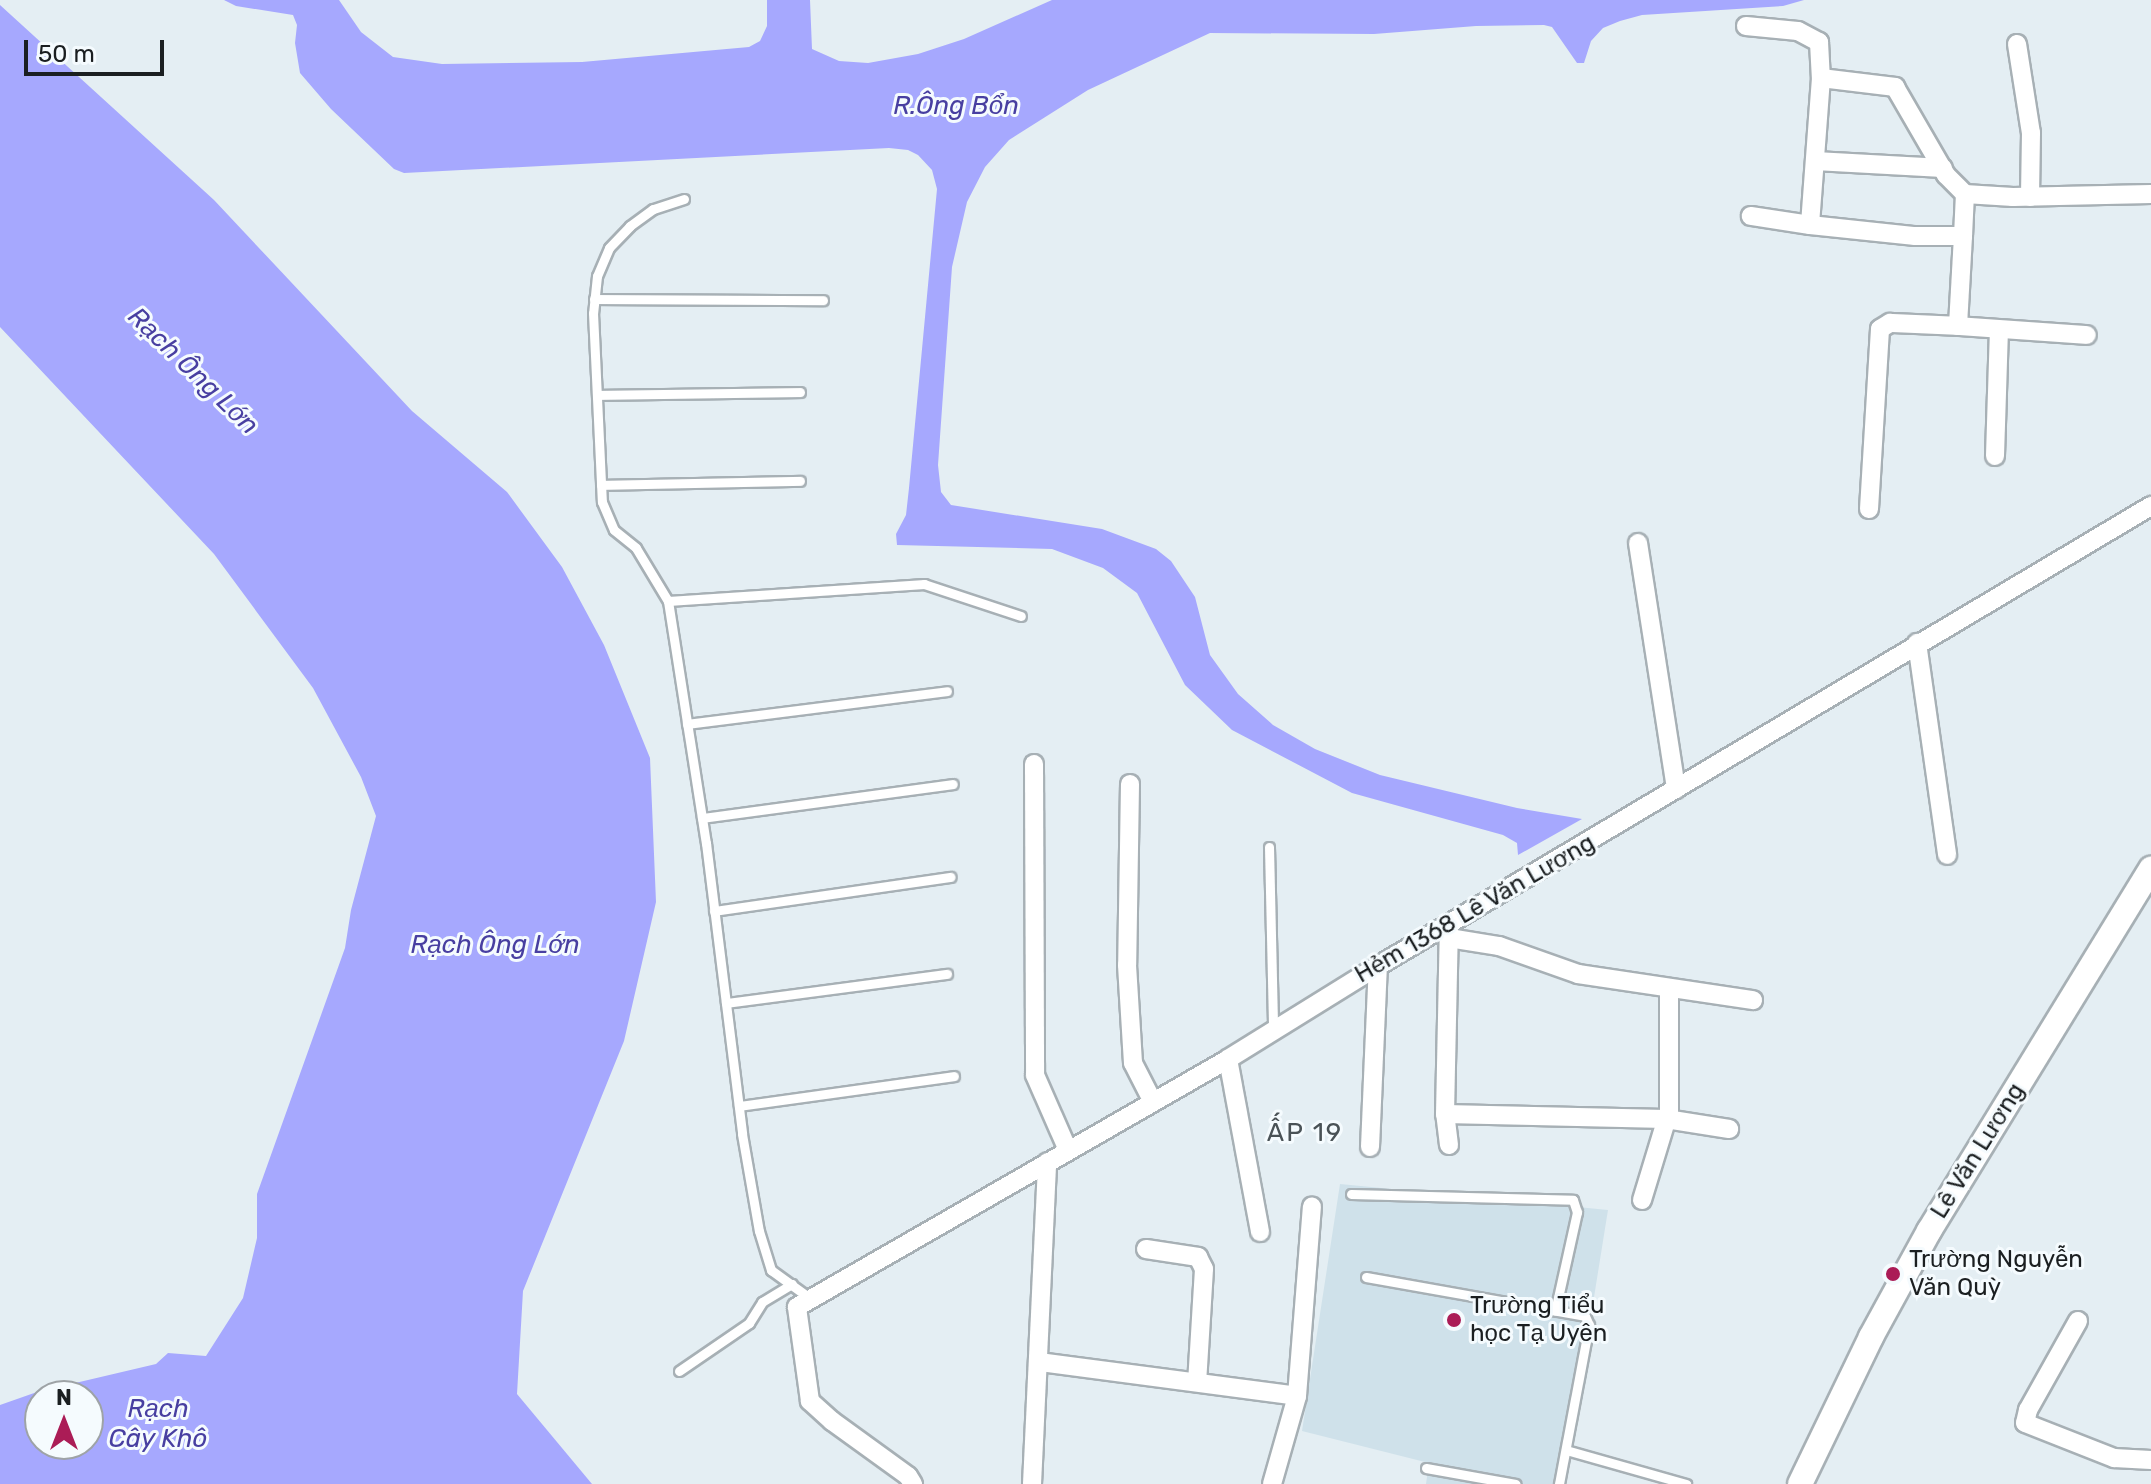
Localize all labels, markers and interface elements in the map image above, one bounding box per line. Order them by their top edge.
scale bar [28,24,168,74]
text: 50 m [38,40,95,68]
water label: R.Ông Bổn [893,90,1019,122]
water label: Rạch Ông Lớn [121,301,265,441]
street label: Hẻm 1368 Lê Văn Lương [1350,828,1600,990]
water label: Rạch Ông Lớn [410,929,580,961]
street label: Lê Văn Lương [1925,1078,2031,1224]
district label: ẤP 19 [1266,1117,1344,1149]
place label: Trường Nguyễn Văn Quỳ [1909,1246,2083,1302]
marker: Trường Nguyễn Văn Quỳ [1884,1265,1902,1283]
place label: Trường Tiểu học Tạ Uyên [1470,1292,1608,1348]
marker: Trường Tiểu học Tạ Uyên [1445,1311,1463,1329]
north arrow [24,1380,104,1460]
text: N [56,1384,72,1411]
water label: Rạch Cây Khô [108,1393,208,1454]

